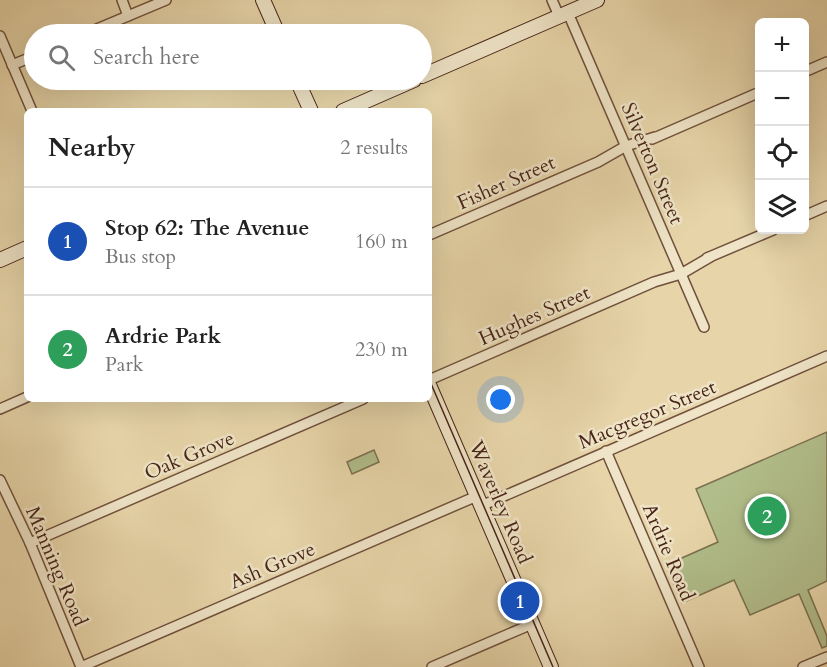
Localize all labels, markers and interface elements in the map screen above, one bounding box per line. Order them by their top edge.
map controls [755,18,809,234]
button: + [755,18,809,72]
search box [24,24,432,90]
icon: search [45,41,78,74]
text: Search here [93,42,200,72]
button: − [755,72,809,126]
street label: Silverton Street [615,98,690,229]
button: locate [755,126,809,180]
text: Nearby [48,130,136,165]
text: 2 results [340,134,408,161]
street label: Fisher Street [453,149,560,216]
button: layers [755,180,809,234]
text: Stop 62: The Avenue [105,213,309,243]
text: 1 [62,228,73,255]
text: 160 m [355,228,408,255]
text: Bus stop [105,243,176,270]
street label: Hughes Street [474,279,595,352]
text: Ardrie Park [105,321,221,351]
text: 2 [62,336,73,363]
text: 230 m [355,336,408,363]
text: Park [105,351,143,378]
street label: Macgregor Street [574,373,721,456]
your location [486,385,515,414]
street label: Oak Grove [140,424,238,486]
street label: Waverley Road [462,436,539,568]
pin: 2 [748,494,786,538]
street label: Ardrie Road [636,499,701,605]
street label: Manning Road [19,502,94,631]
street label: Ash Grove [225,535,319,596]
pin: 1 [500,578,540,624]

